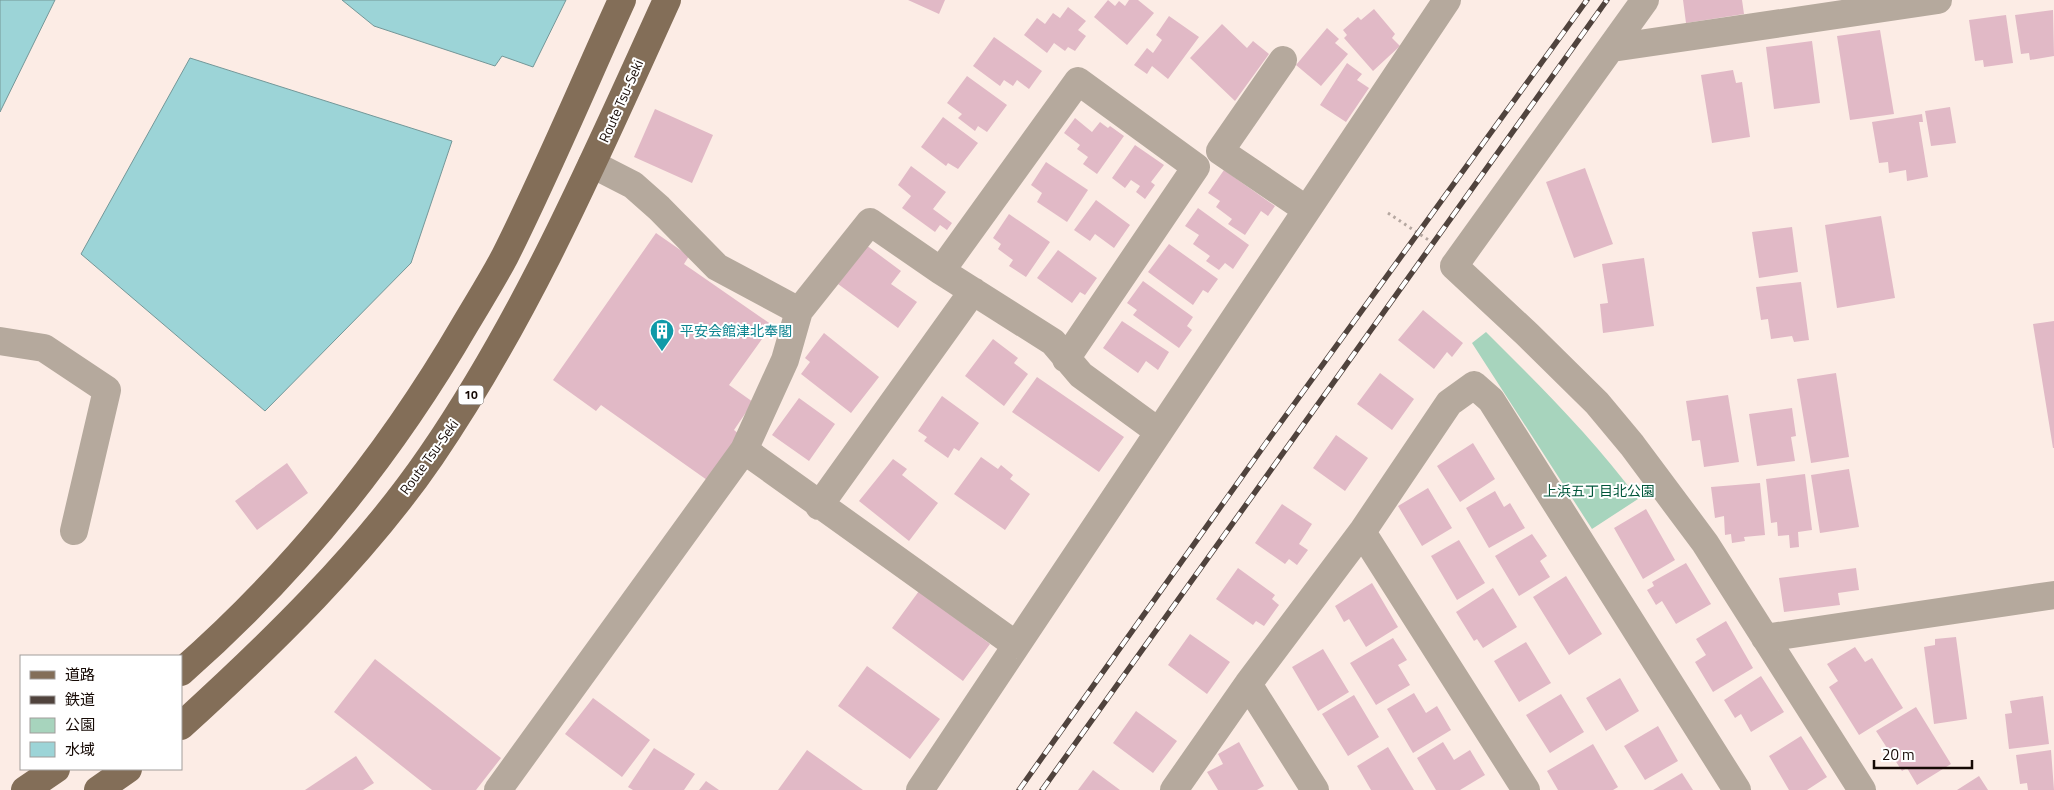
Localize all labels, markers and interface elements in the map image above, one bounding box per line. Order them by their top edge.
street label: Route Tsu-Seki [593,56,648,146]
building icon: 平安会館津北奉閣 [649,318,675,352]
place label: 平安会館津北奉閣 [680,320,792,341]
road number: 10 [458,386,484,404]
street label: Route Tsu-Seki [394,415,463,499]
park label: 上浜五丁目北公園 [1543,480,1655,501]
legend [20,655,182,770]
text: 道路 [65,663,95,686]
text: 鉄道 [65,688,95,711]
text: 公園 [65,713,95,736]
text: 水域 [65,738,95,761]
scale bar [1874,738,1972,770]
text: 20 m [1882,743,1915,766]

